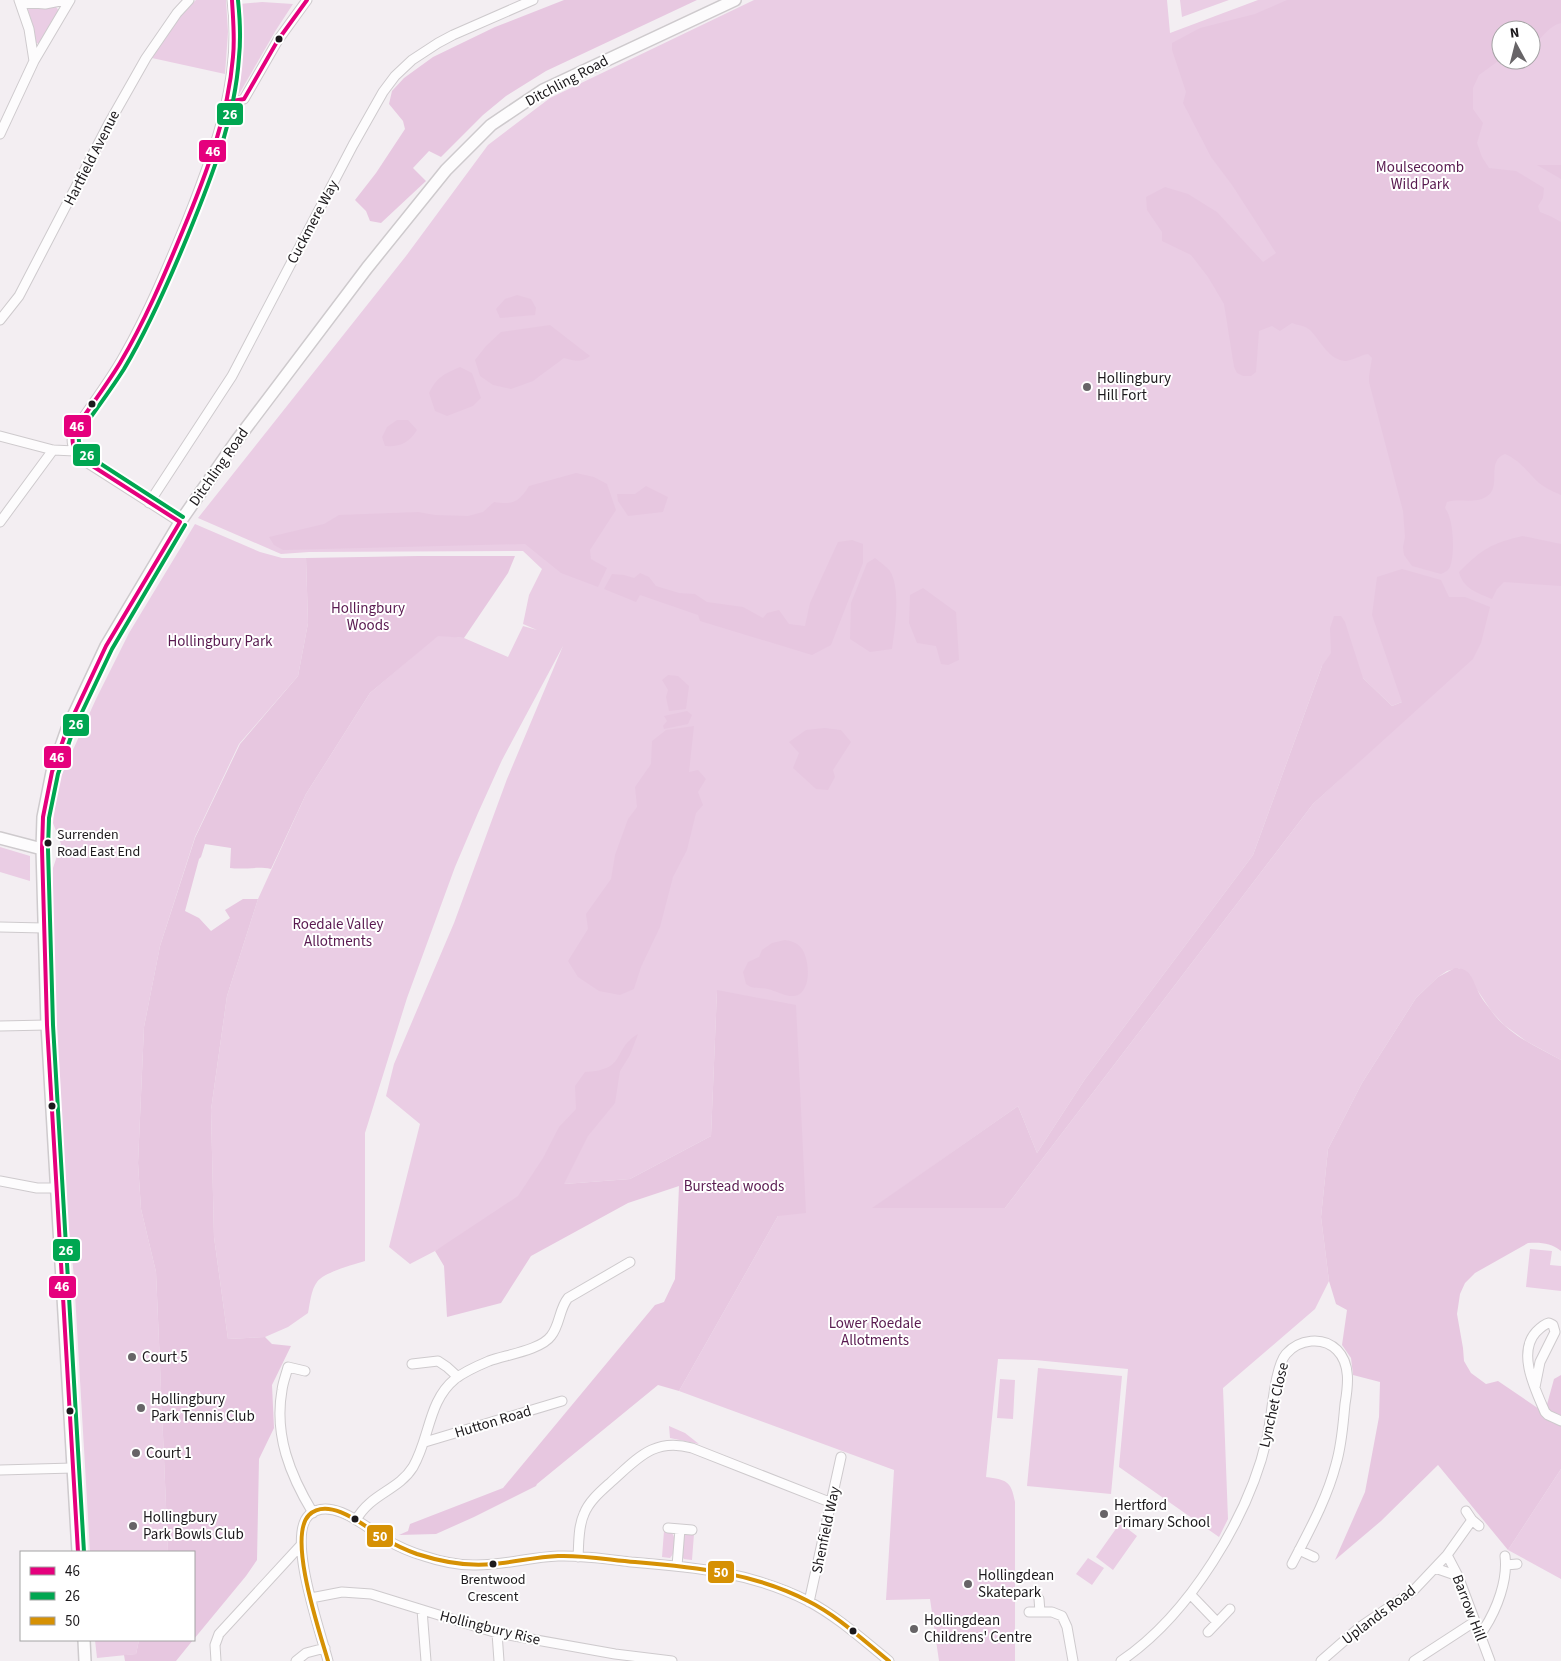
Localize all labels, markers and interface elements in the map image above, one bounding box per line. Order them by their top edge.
north arrow [1491,20,1541,70]
text: N [1509,23,1520,44]
unlabelled marker [274,34,284,44]
street label: Ditchling Road [522,50,612,112]
line badge: 26 [216,102,244,126]
text: 26 [223,105,237,125]
street label: Hartfield Avenue [59,107,125,209]
line badge: 46 [198,139,227,163]
text: 46 [206,142,220,162]
park label: Moulsecoomb Wild Park [1376,157,1464,195]
street label: Cuckmere Way [282,176,344,268]
place label: Hollingbury Hill Fort [1097,368,1171,406]
marker: Hollingbury Hill Fort [1081,381,1093,393]
unlabelled marker [87,399,97,409]
line badge: 46 [63,414,92,438]
text: 46 [70,417,84,437]
street label: Ditchling Road [184,424,254,510]
line badge: 26 [72,443,101,467]
text: 26 [80,446,94,466]
park label: Hollingbury Woods [331,598,405,636]
park label: Hollingbury Park [167,631,273,652]
line badge: 26 [62,713,90,737]
text: 26 [69,715,83,735]
line badge: 46 [43,745,72,769]
text: 46 [50,748,64,768]
place label: Surrenden Road East End [57,825,140,862]
marker: Surrenden Road East End [43,838,53,848]
park label: Roedale Valley Allotments [292,914,384,952]
unlabelled marker [47,1101,57,1111]
park label: Burstead woods [684,1176,784,1197]
line badge: 26 [52,1238,81,1262]
text: 26 [59,1241,73,1261]
line badge: 46 [48,1275,77,1299]
text: 46 [55,1277,69,1297]
park label: Lower Roedale Allotments [829,1313,921,1351]
place label: Court 5 [142,1347,188,1368]
marker: Court 5 [126,1351,138,1363]
street label: Lynchet Close [1254,1360,1294,1450]
place label: Hollingbury Park Tennis Club [151,1389,255,1427]
street label: Hutton Road [452,1400,534,1444]
marker: Hollingbury Park Tennis Club [135,1402,147,1414]
unlabelled marker [65,1406,75,1416]
place label: Court 1 [146,1443,192,1464]
marker: Court 1 [130,1447,142,1459]
street label: Shenfield Way [807,1484,845,1576]
place label: Hertford Primary School [1114,1495,1210,1533]
place label: Hollingbury Park Bowls Club [143,1507,244,1545]
marker: Hertford Primary School [1098,1508,1110,1520]
unlabelled marker [350,1514,360,1524]
marker: Hollingbury Park Bowls Club [127,1520,139,1532]
line badge: 50 [366,1524,394,1548]
text: 50 [373,1527,387,1547]
legend [20,1551,195,1641]
marker: Brentwood Crescent [488,1559,498,1569]
line badge: 50 [707,1560,735,1584]
text: 46 [65,1561,80,1582]
text: 50 [714,1563,728,1583]
place label: Hollingdean Skatepark [978,1565,1054,1603]
place label: Brentwood Crescent [460,1570,526,1607]
street label: Barrow Hill [1447,1572,1491,1644]
marker: Hollingdean Skatepark [962,1578,974,1590]
street label: Uplands Road [1338,1580,1420,1650]
text: 26 [65,1586,80,1607]
street label: Hollingbury Rise [437,1605,543,1651]
place label: Hollingdean Childrens' Centre [924,1610,1032,1648]
text: 50 [65,1611,80,1632]
marker: Hollingdean Childrens' Centre [908,1623,920,1635]
unlabelled marker [848,1626,858,1636]

